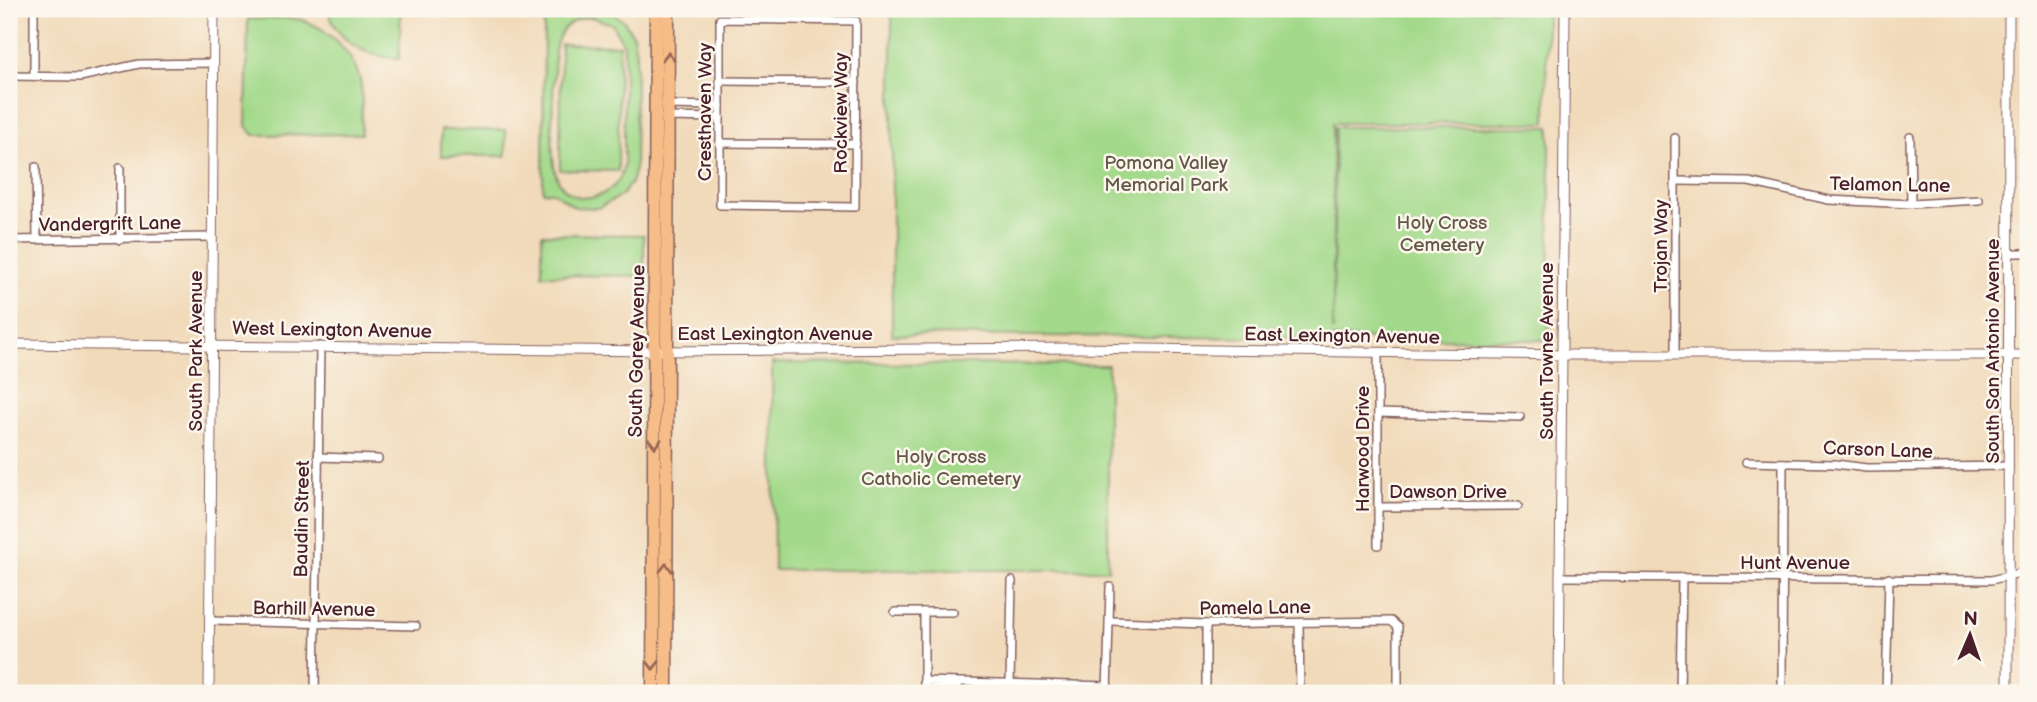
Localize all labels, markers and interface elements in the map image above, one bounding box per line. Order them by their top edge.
street label: Cresthaven Way [694,42,717,181]
one-way arrow [660,51,676,62]
street label: Rockview Way [830,52,853,174]
park label: Pomona Valley Memorial Park [1104,152,1229,197]
street label: Telamon Lane [1829,173,1951,198]
street label: Trojan Way [1650,199,1673,293]
street label: Vandergrift Lane [39,212,181,237]
park label: Holy Cross Cemetery [1397,212,1488,257]
street label: South San Antonio Avenue [1982,238,2005,464]
street label: South Towne Avenue [1536,262,1559,440]
street label: South Garey Avenue [624,264,651,438]
street label: South Park Avenue [185,270,208,432]
street label: West Lexington Avenue [232,317,432,344]
street label: East Lexington Avenue [677,323,873,346]
street label: East Lexington Avenue [1244,323,1440,350]
street label: Harwood Drive [1352,386,1375,512]
street label: Carson Lane [1822,437,1933,464]
one-way arrow [647,439,663,449]
park label: Holy Cross Catholic Cemetery [861,446,1021,491]
street label: Baudin Street [290,460,315,578]
street label: Dawson Drive [1389,481,1507,504]
street label: Hunt Avenue [1740,552,1850,575]
one-way arrow [658,562,674,573]
street label: Pamela Lane [1199,596,1311,621]
street label: Barhill Avenue [252,597,376,622]
north arrow [1936,600,2006,670]
text: N [1963,608,1978,631]
one-way arrow [646,659,661,670]

